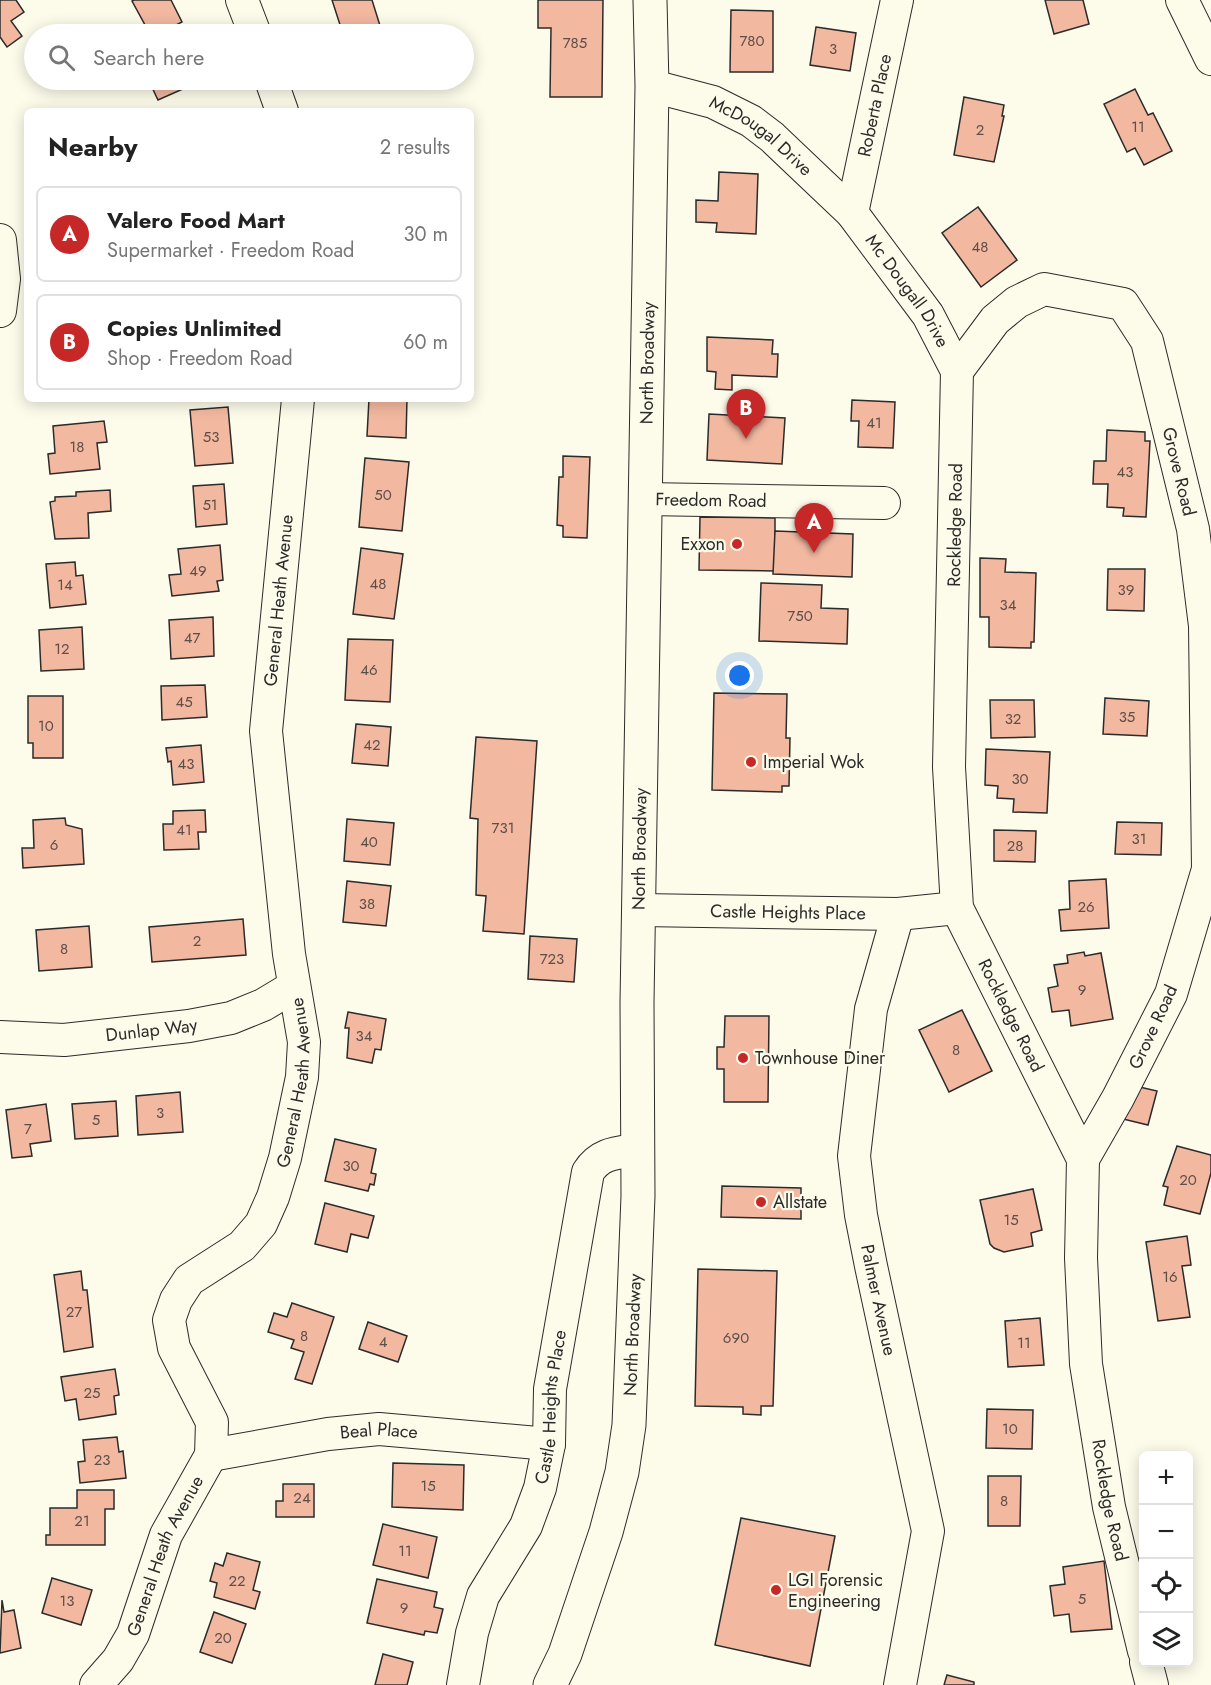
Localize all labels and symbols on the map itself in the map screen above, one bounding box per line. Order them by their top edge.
house number: 780 [739,30,765,52]
house number: 785 [563,32,587,54]
house number: 3 [829,38,837,60]
street label: Roberta Place [851,51,898,159]
street label: McDougal Drive [705,89,818,182]
house number: 11 [1131,116,1145,138]
house number: 2 [976,119,984,141]
street label: Mc Dougall Drive [859,229,956,352]
house number: 48 [972,236,988,258]
street label: North Broadway [633,301,661,425]
pin: B [726,390,766,439]
house number: 41 [866,412,882,434]
street label: Grove Road [1156,425,1202,519]
house number: 53 [203,426,219,448]
house number: 18 [70,436,84,458]
house number: 43 [1117,461,1133,483]
street label: Rockledge Road [941,463,969,587]
house number: 50 [374,484,392,506]
street label: Freedom Road [655,486,767,514]
house number: 51 [202,494,218,516]
pin: A [794,504,834,553]
street label: General Heath Avenue [257,513,300,688]
place label: Exxon [680,531,725,557]
marker: Exxon [730,537,744,551]
house number: 49 [189,560,207,582]
house number: 48 [370,573,386,595]
house number: 14 [57,574,73,596]
house number: 39 [1118,579,1134,601]
house number: 34 [1000,594,1017,616]
house number: 750 [787,605,813,627]
house number: 47 [184,627,200,649]
house number: 12 [54,638,70,660]
house number: 46 [360,659,378,681]
your location [725,661,754,690]
house number: 45 [175,691,193,713]
house number: 35 [1119,706,1135,728]
house number: 32 [1005,708,1021,730]
house number: 10 [38,715,54,737]
house number: 42 [363,734,381,756]
place label: Imperial Wok [763,749,864,775]
house number: 43 [178,753,194,775]
marker: Imperial Wok [744,755,758,769]
house number: 30 [1011,768,1029,790]
street label: North Broadway [626,787,654,910]
house number: 731 [492,817,514,839]
house number: 41 [176,819,192,841]
house number: 31 [1132,828,1146,850]
house number: 40 [360,831,378,853]
house number: 6 [50,834,58,856]
house number: 28 [1007,835,1023,857]
house number: 38 [359,893,375,915]
house number: 26 [1077,896,1095,918]
street label: Castle Heights Place [710,898,866,926]
house number: 2 [193,930,201,952]
house number: 8 [60,938,68,960]
house number: 723 [540,948,564,970]
street label: Rockledge Road [971,954,1050,1077]
house number: 9 [1078,979,1086,1001]
street label: Grove Road [1122,980,1184,1074]
street label: General Heath Avenue [270,996,317,1171]
street label: Dunlap Way [104,1012,200,1048]
house number: 34 [356,1025,373,1047]
house number: 8 [952,1039,960,1061]
place label: Townhouse Diner [755,1045,886,1071]
marker: Townhouse Diner [736,1051,750,1065]
house number: 3 [156,1102,164,1124]
house number: 5 [92,1109,100,1131]
house number: 7 [24,1118,32,1140]
house number: 30 [342,1155,360,1177]
house number: 20 [1179,1169,1197,1191]
place label: Allstate [773,1189,827,1215]
marker: Allstate [754,1195,768,1209]
house number: 15 [1003,1209,1019,1231]
street label: Palmer Avenue [854,1242,903,1358]
house number: 16 [1162,1266,1178,1288]
street label: North Broadway [617,1273,648,1397]
house number: 27 [66,1301,82,1323]
house number: 8 [300,1325,308,1347]
house number: 690 [723,1327,749,1349]
street label: Castle Heights Place [528,1328,573,1487]
house number: 4 [379,1331,388,1353]
house number: 11 [1017,1332,1031,1354]
house number: 25 [84,1382,101,1404]
street label: Beal Place [339,1416,419,1446]
house number: 10 [1002,1418,1018,1440]
street label: Rockledge Road [1085,1437,1135,1564]
house number: 23 [94,1449,110,1471]
street label: General Heath Avenue [120,1471,210,1640]
house number: 15 [420,1475,436,1497]
house number: 24 [293,1487,311,1509]
house number: 8 [1000,1490,1008,1512]
house number: 21 [74,1510,90,1532]
house number: 11 [398,1540,412,1562]
place label: LGI Forensic Engineering [788,1567,883,1614]
house number: 22 [228,1570,246,1592]
marker: LGI Forensic Engineering [769,1583,783,1597]
house number: 5 [1078,1588,1086,1610]
house number: 13 [60,1590,74,1612]
house number: 9 [400,1597,408,1619]
house number: 20 [214,1627,232,1649]

